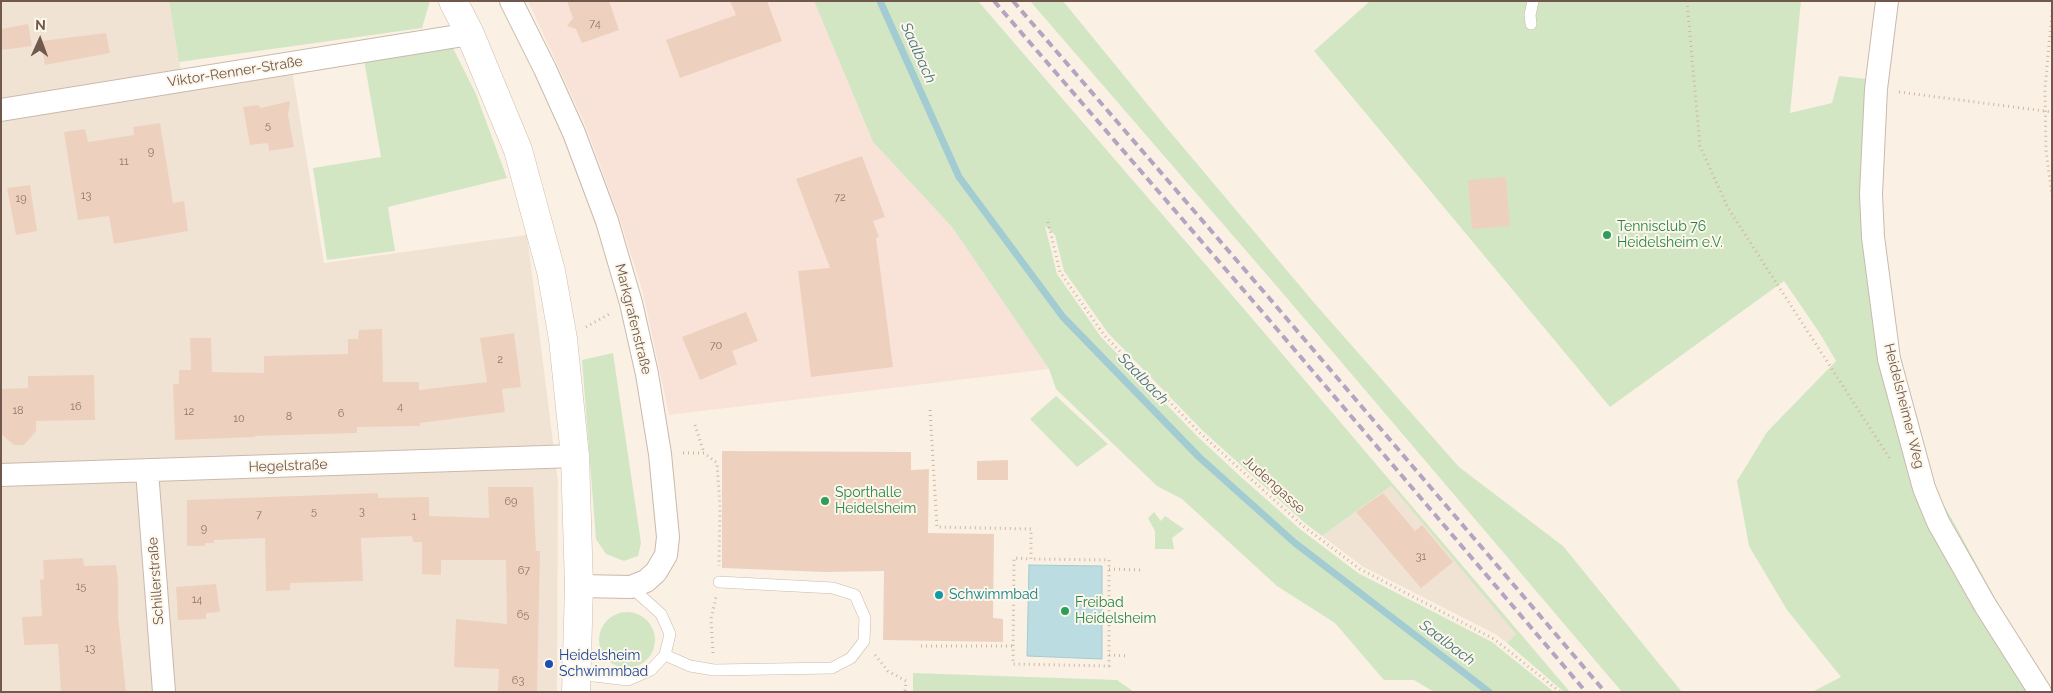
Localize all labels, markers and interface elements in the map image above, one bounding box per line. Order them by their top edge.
north arrow [15,15,65,65]
text: N [35,17,46,33]
house number: 74 [589,17,601,31]
water label: Saalbach [897,20,939,86]
street label: Viktor-Renner-Straße [166,53,304,91]
house number: 5 [265,119,271,133]
house number: 9 [148,145,154,159]
house number: 11 [119,155,129,169]
house number: 13 [81,189,91,203]
house number: 72 [834,191,846,205]
house number: 19 [15,192,27,206]
place label: Tennisclub 76 Heidelsheim e.V. [1617,219,1723,252]
marker: Tennisclub 76 Heidelsheim e.V. [1601,229,1613,241]
street label: Markgrafenstraße [611,262,655,376]
house number: 70 [710,339,722,353]
street label: Heidelsheimer Weg [1880,342,1928,470]
water label: Saalbach [1114,349,1172,409]
house number: 2 [497,353,503,367]
house number: 16 [70,400,82,414]
house number: 4 [397,400,403,414]
house number: 18 [12,404,24,418]
house number: 12 [184,405,194,419]
house number: 6 [338,407,344,421]
house number: 8 [286,410,292,424]
house number: 10 [233,412,245,426]
street label: Judengasse [1239,453,1309,517]
street label: Hegelstraße [248,456,328,476]
place label: Sporthalle Heidelsheim [835,485,916,518]
house number: 69 [504,495,518,509]
marker: Sporthalle Heidelsheim [819,495,831,507]
house number: 5 [311,505,317,519]
house number: 3 [359,505,365,519]
house number: 7 [256,508,262,522]
house number: 1 [412,510,416,524]
house number: 9 [201,522,207,536]
street label: Schillerstraße [145,536,167,626]
house number: 31 [1416,550,1426,564]
house number: 67 [518,564,530,578]
house number: 15 [76,580,86,594]
place label: Schwimmbad [949,587,1038,603]
marker: Schwimmbad [933,589,945,601]
house number: 14 [192,593,202,607]
place label: Freibad Heidelsheim [1075,595,1156,628]
marker: Freibad Heidelsheim [1059,605,1071,617]
house number: 65 [517,608,529,622]
water label: Saalbach [1416,616,1478,670]
house number: 13 [85,642,95,656]
place label: Heidelsheim Schwimmbad [559,648,648,680]
marker: Heidelsheim Schwimmbad [543,658,555,670]
house number: 63 [512,674,524,688]

